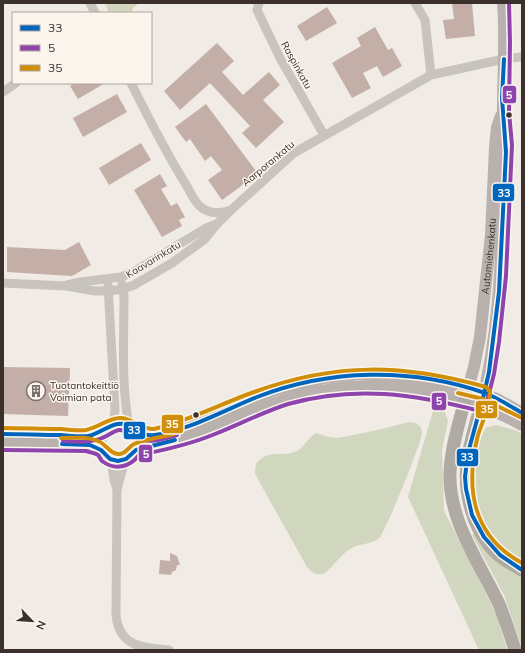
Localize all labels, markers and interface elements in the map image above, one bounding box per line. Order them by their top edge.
legend [12,12,152,84]
text: 33 [48,20,62,35]
street label: Raspinkatu [278,39,315,91]
text: 5 [48,40,55,55]
text: 35 [48,60,62,75]
line badge: 5 [502,85,517,104]
text: 5 [506,88,513,102]
unlabelled marker [504,110,514,120]
street label: Aarporankatu [239,138,297,189]
line badge: 33 [492,183,515,202]
text: 33 [497,186,511,200]
street label: Automiehenkatu [479,218,499,295]
street label: Kaavarinkatu [123,238,183,281]
place label: Tuotantokeittiö Voimian pata [50,379,119,404]
building icon: Tuotantokeittiö Voimian pata [25,380,47,402]
line badge: 5 [431,392,447,411]
text: 5 [436,394,443,408]
line badge: 35 [475,400,498,419]
text: 35 [480,402,494,416]
unlabelled marker [191,410,201,420]
line badge: 35 [161,414,184,434]
text: 35 [165,417,179,431]
line badge: 33 [123,421,146,440]
text: 33 [127,423,141,437]
line badge: 5 [138,444,153,463]
text: 5 [143,447,150,461]
line badge: 33 [456,448,479,467]
text: 33 [460,450,474,464]
north arrow [12,601,52,641]
text: N [33,619,49,632]

